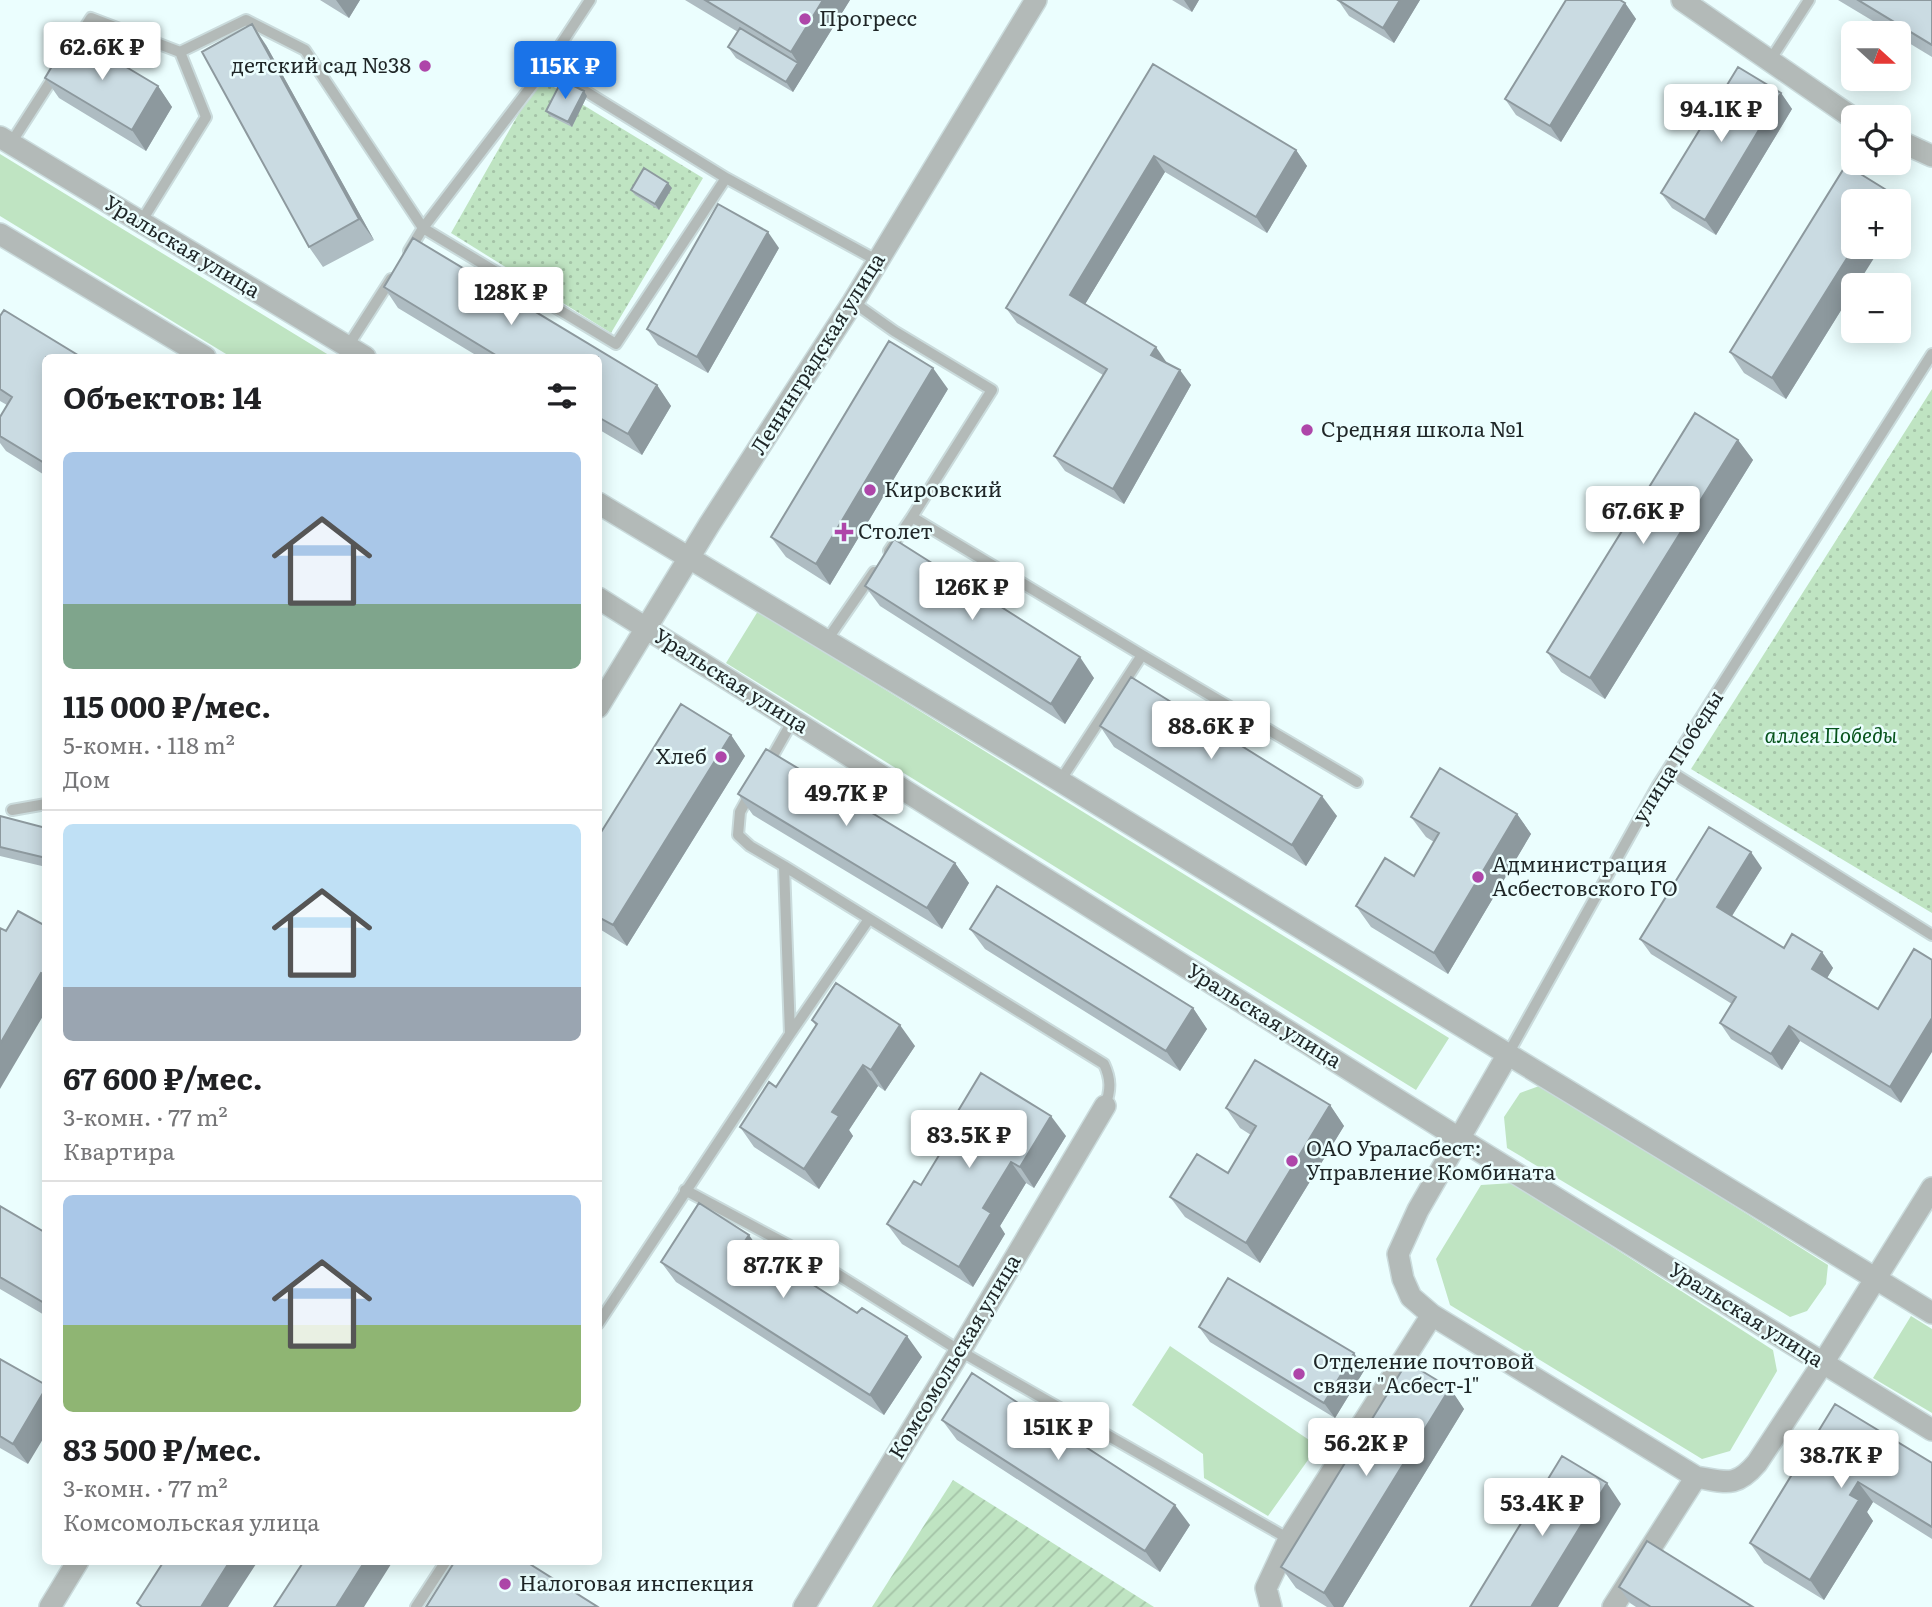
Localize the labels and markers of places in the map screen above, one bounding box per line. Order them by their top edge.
place label: Прогресс [819,1,917,32]
marker: Прогресс [797,11,813,27]
pin: 62.6K ₽ [37,22,167,82]
pin: 115K ₽ [508,42,622,101]
place label: детский сад №38 [231,48,411,79]
marker: детский сад №38 [417,58,433,74]
pin: 94.1K ₽ [1656,85,1786,144]
pin: 128K ₽ [454,268,568,327]
place label: Средняя школа №1 [1321,412,1525,443]
marker: Средняя школа №1 [1299,422,1315,438]
place label: Кировский [884,472,1002,503]
marker: Кировский [862,482,878,498]
pin: 67.6K ₽ [1578,486,1708,546]
place label: Столет [858,514,933,545]
marker: Столет [836,524,852,540]
pin: 126K ₽ [915,562,1029,622]
pin: 88.6K ₽ [1146,702,1276,761]
place label: Хлеб [656,739,707,770]
marker: Хлеб [713,749,729,765]
pin: 49.7K ₽ [781,768,911,828]
place label: Администрация Асбестовского ГО [1492,847,1678,902]
marker: Администрация Асбестовского ГО [1470,869,1486,885]
pin: 83.5K ₽ [904,1110,1034,1170]
place label: ОАО Ураласбест: Управление Комбината [1306,1131,1556,1186]
marker: ОАО Ураласбест: Управление Комбината [1284,1153,1300,1169]
pin: 87.7K ₽ [718,1240,848,1300]
place label: Отделение почтовой связи "Асбест-1" [1313,1344,1534,1399]
marker: Отделение почтовой связи "Асбест-1" [1291,1366,1307,1382]
pin: 151K ₽ [1001,1402,1115,1462]
pin: 56.2K ₽ [1301,1418,1431,1478]
pin: 38.7K ₽ [1776,1430,1906,1490]
pin: 53.4K ₽ [1477,1478,1607,1538]
place label: Налоговая инспекция [519,1566,754,1597]
marker: Налоговая инспекция [497,1576,513,1592]

